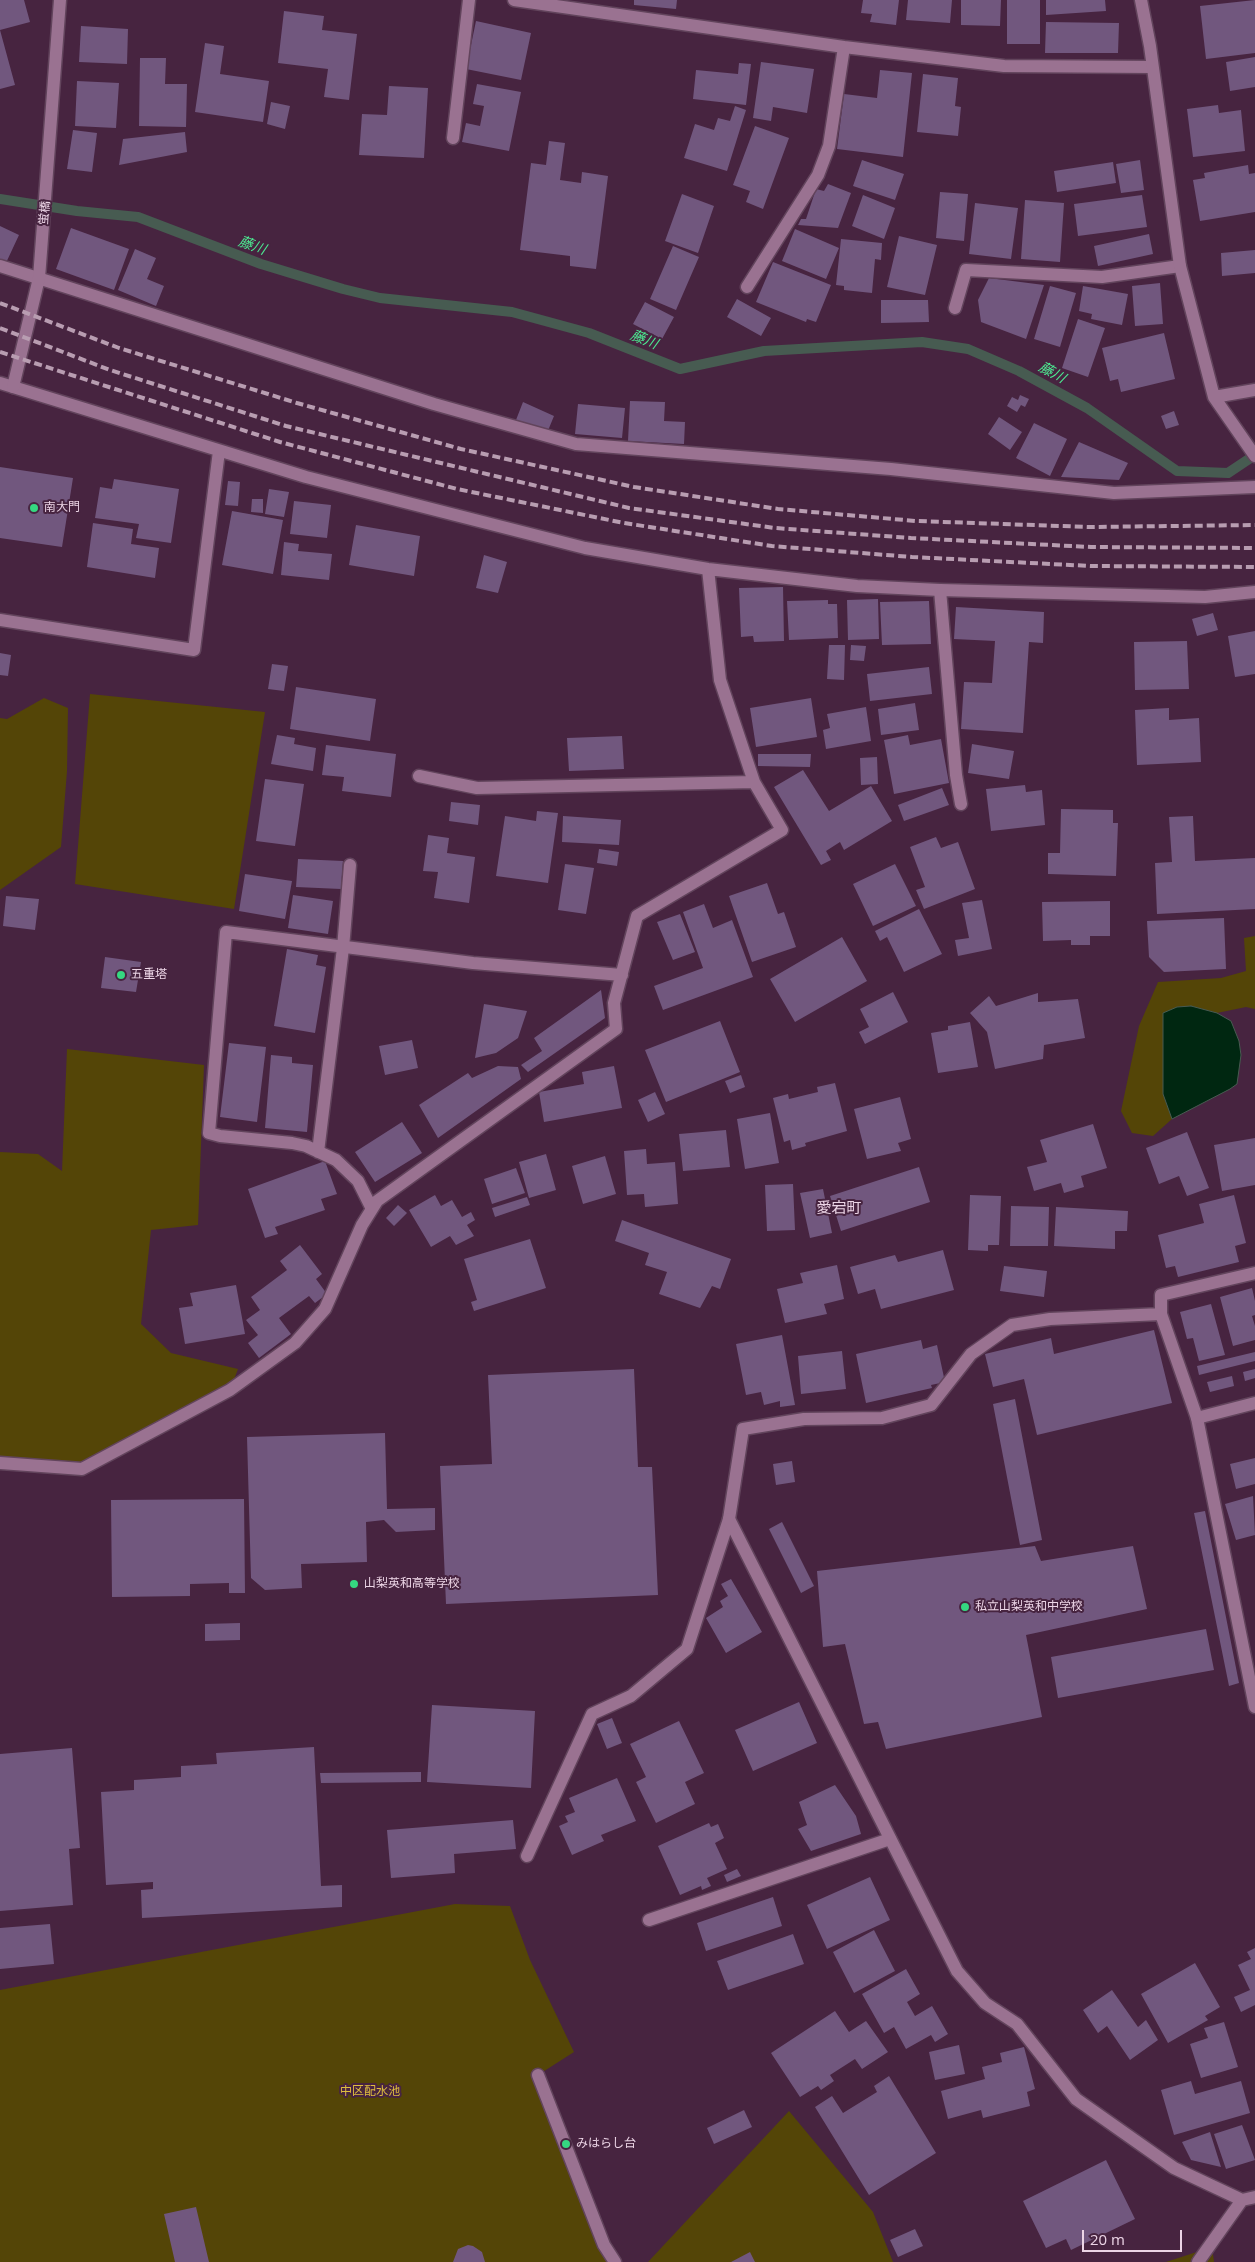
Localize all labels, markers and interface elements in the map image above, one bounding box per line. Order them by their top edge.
street label: 蛍橋 [37,200,53,226]
water label: 藤川 [236,233,268,259]
water label: 藤川 [628,327,660,353]
water label: 藤川 [1036,359,1068,387]
place label: 南大門 [44,501,80,515]
marker: 南大門 [28,502,40,514]
place label: 五重塔 [131,968,167,982]
marker: 五重塔 [115,969,127,981]
district label: 愛宕町 [817,1200,861,1218]
place label: 山梨英和高等学校 [364,1577,460,1591]
marker: 山梨英和高等学校 [348,1578,360,1590]
place label: 私立山梨英和中学校 [975,1600,1083,1614]
marker: 私立山梨英和中学校 [959,1601,971,1613]
park label: 中区配水池 [340,2085,400,2099]
place label: みはらし台 [576,2137,636,2151]
marker: みはらし台 [560,2138,572,2150]
scale bar [1085,2220,1185,2252]
text: 20 m [1090,2229,1125,2249]

